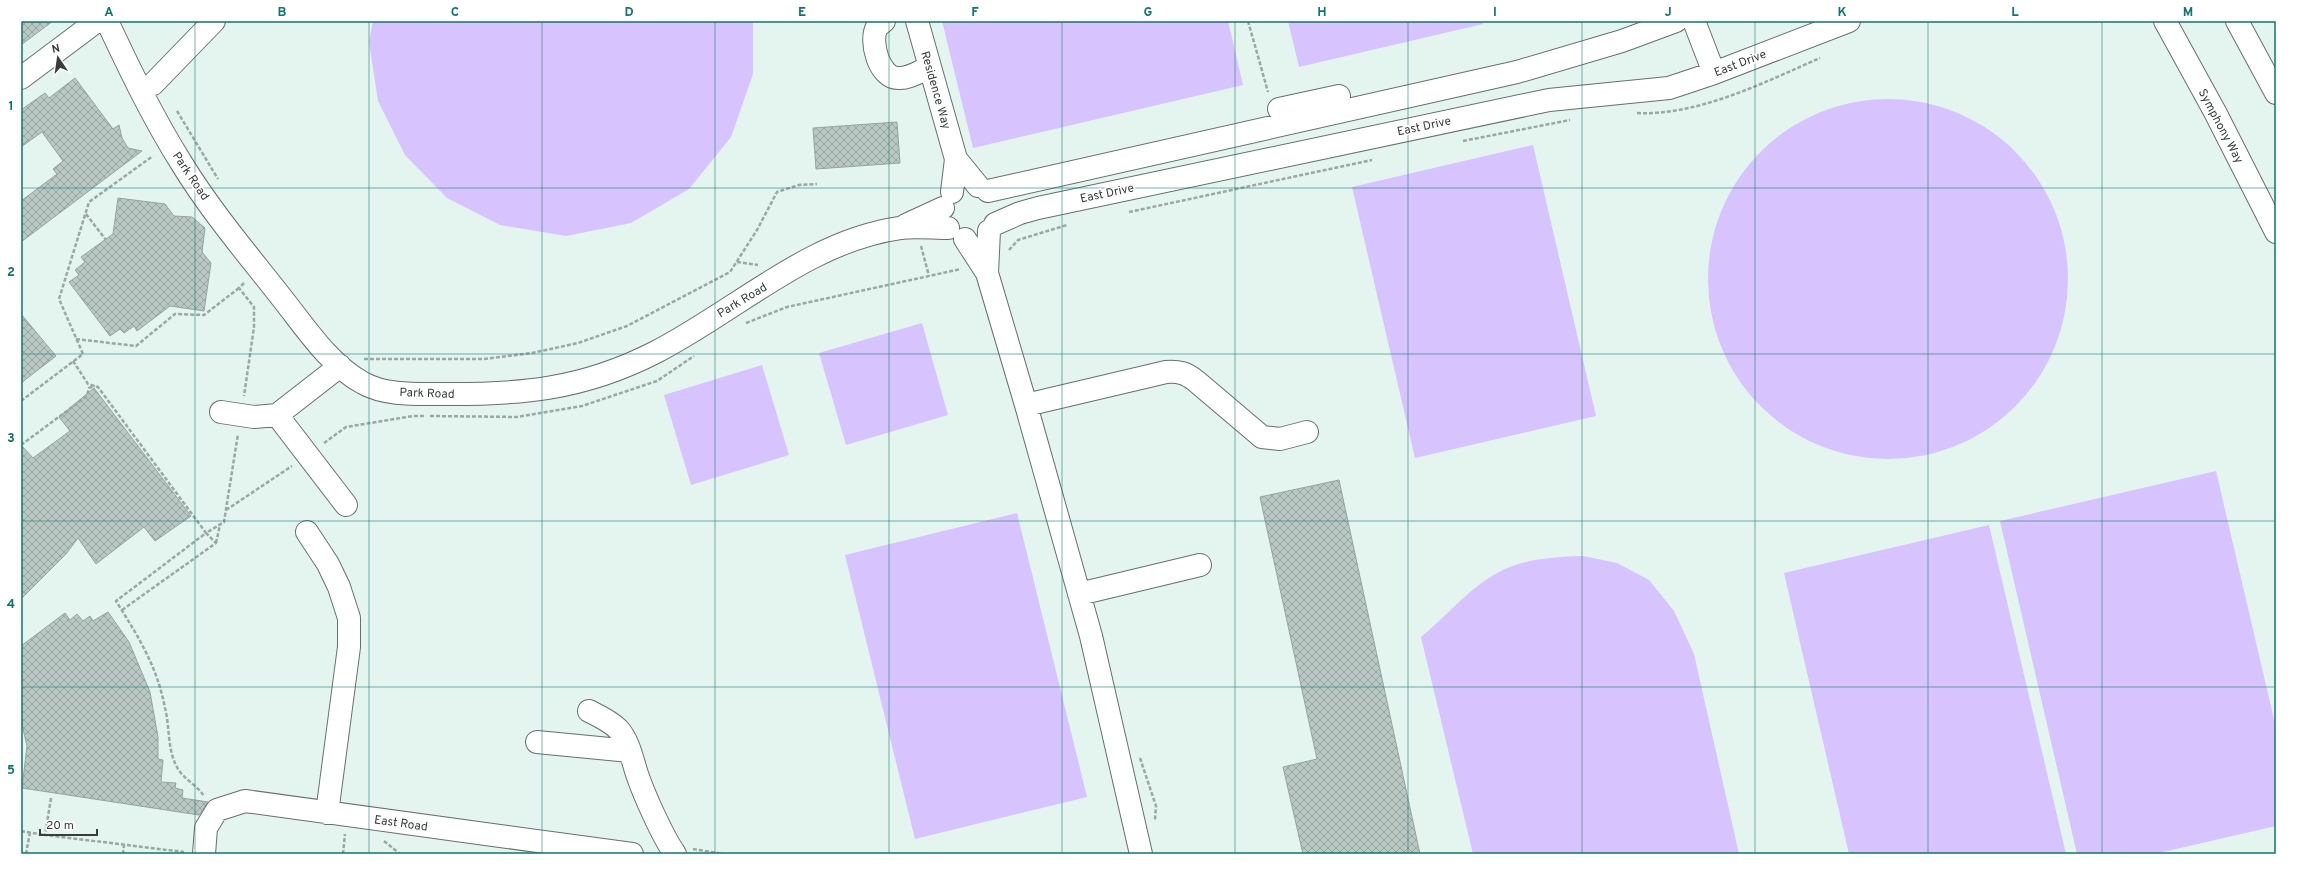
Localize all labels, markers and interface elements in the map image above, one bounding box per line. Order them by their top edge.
text: A [104,5,114,21]
text: B [278,5,287,21]
text: C [451,5,459,21]
text: D [624,5,634,21]
text: E [798,5,806,21]
text: F [971,5,979,21]
text: G [1144,5,1153,21]
text: H [1317,5,1327,21]
text: I [1493,5,1497,21]
text: J [1664,5,1672,21]
text: K [1837,5,1847,21]
text: L [2011,5,2019,21]
text: M [2183,5,2193,21]
north arrow [38,38,78,78]
text: N [51,42,61,57]
street label: East Drive [1712,47,1769,81]
street label: Residence Way [916,49,954,131]
street label: Symphony Way [2194,86,2246,167]
text: 1 [8,99,14,115]
street label: East Drive [1396,113,1453,140]
street label: Park Road [168,149,212,204]
street label: East Drive [1079,180,1136,207]
text: 2 [7,265,15,281]
street label: Park Road [715,280,770,322]
street label: Park Road [399,385,455,403]
text: 3 [7,431,15,447]
text: 4 [7,597,15,613]
text: 5 [7,763,15,779]
scale bar [40,811,97,837]
street label: East Road [373,812,429,836]
text: 20 m [46,818,74,834]

